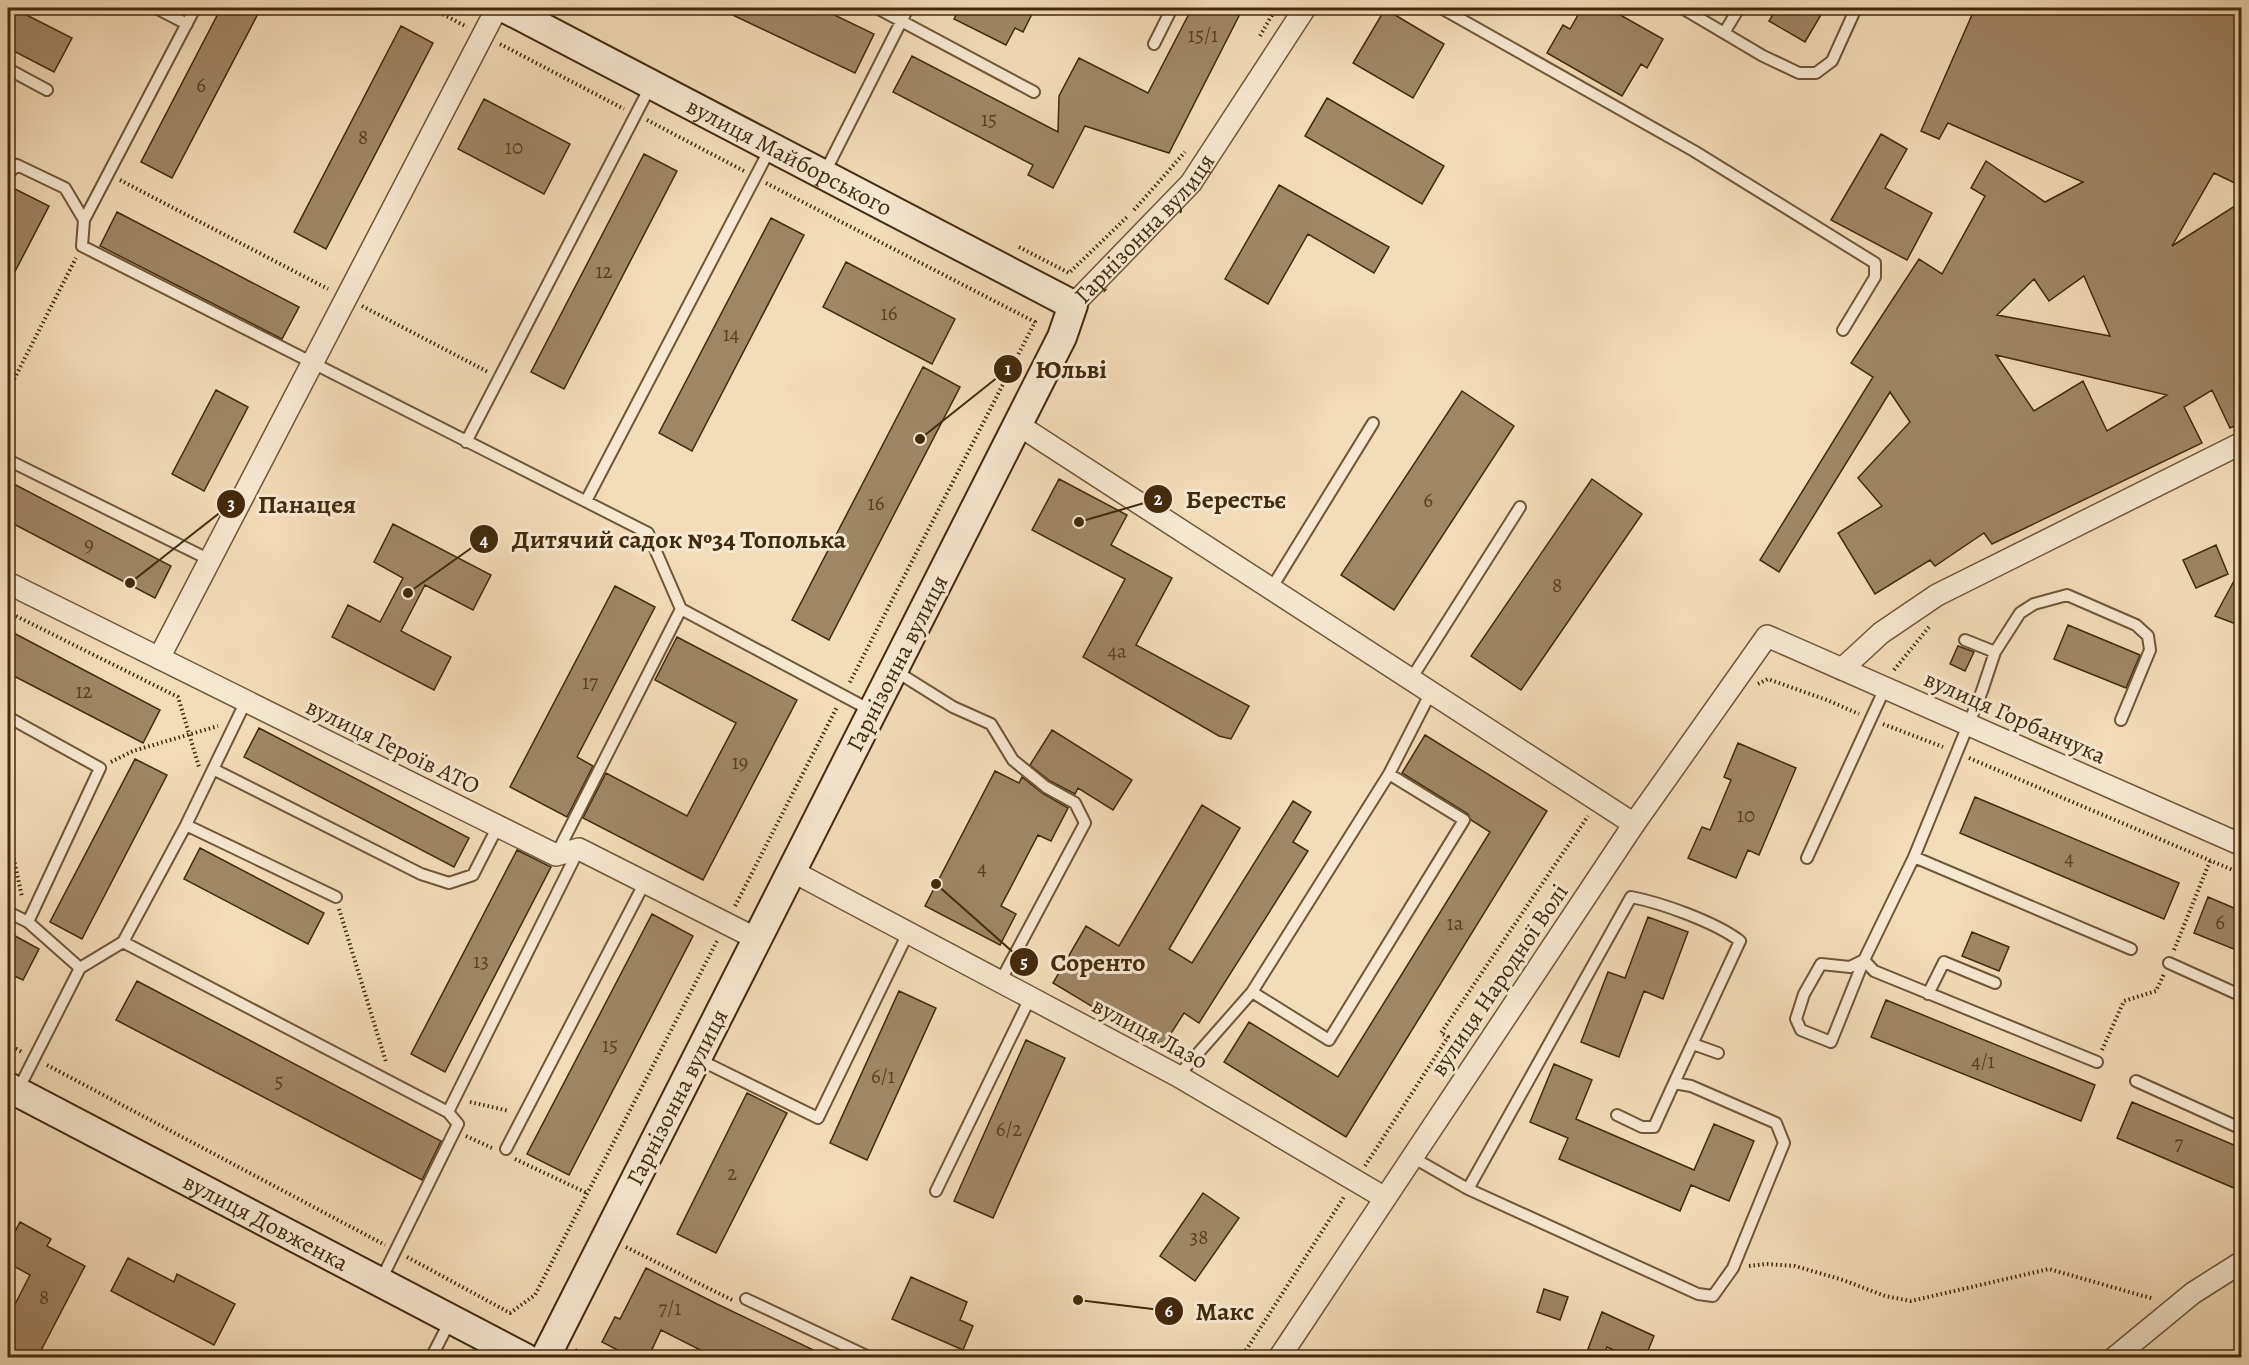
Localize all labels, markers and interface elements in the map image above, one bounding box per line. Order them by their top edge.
house number: 15/1 [1188,21,1218,49]
house number: 6 [196,71,206,99]
street label: вулиця Майборського [681,90,898,224]
house number: 15 [981,105,997,133]
house number: 8 [358,123,368,151]
house number: 10 [505,133,523,161]
street label: Гарнізонна вулиця [1067,147,1222,310]
house number: 12 [595,257,613,285]
house number: 16 [881,299,898,327]
house number: 14 [723,320,739,348]
callout: Юльві [993,347,1118,391]
text: Юльві [1035,352,1107,387]
text: 1 [1005,357,1012,381]
callout: Берестьє [1143,477,1299,521]
callout: Панацея [216,482,368,526]
text: Берестьє [1185,482,1287,517]
house number: 6 [1423,486,1433,514]
text: Панацея [258,487,356,522]
text: 2 [1154,487,1163,511]
house number: 16 [868,489,885,517]
text: 3 [227,492,235,516]
callout: Дитячий садок №34 Тополька [469,517,858,561]
text: Дитячий садок №34 Тополька [512,522,847,557]
text: 4 [480,528,489,552]
house number: 9 [84,530,94,558]
street label: Гарнізонна вулиця [839,569,955,757]
house number: 8 [1552,571,1562,599]
house number: 4а [1107,637,1127,665]
street label: вулиця Горбанчука [1919,663,2111,771]
house number: 17 [582,668,598,696]
house number: 12 [75,677,93,705]
street label: вулиця Героїв АТО [301,690,485,802]
house number: 19 [732,748,748,776]
house number: 10 [1737,801,1755,829]
house number: 4 [2064,844,2074,872]
house number: 4 [977,854,987,882]
street label: вулиця Народної Волі [1423,877,1575,1083]
house number: 6 [2215,908,2225,936]
house number: 1а [1447,909,1464,937]
callout: Соренто [1009,940,1158,984]
text: Соренто [1050,945,1146,980]
house number: 13 [473,947,489,975]
text: 5 [1020,950,1028,974]
street label: вулиця Лазо [1087,989,1213,1077]
street label: Гарнізонна вулиця [619,1003,735,1191]
house number: 15 [602,1031,618,1059]
house number: 4/1 [1971,1047,1995,1075]
house number: 6/1 [871,1062,895,1090]
house number: 5 [274,1067,284,1095]
house number: 6/2 [996,1115,1022,1143]
house number: 7 [2175,1129,2184,1157]
house number: 2 [727,1159,737,1187]
street label: вулиця Довженка [177,1166,354,1279]
house number: 38 [1190,1223,1208,1251]
house number: 8 [39,1283,49,1311]
callout: Макс [1154,1289,1266,1333]
house number: 7/1 [659,1294,681,1322]
text: Макс [1196,1294,1254,1329]
text: 6 [1165,1299,1173,1323]

